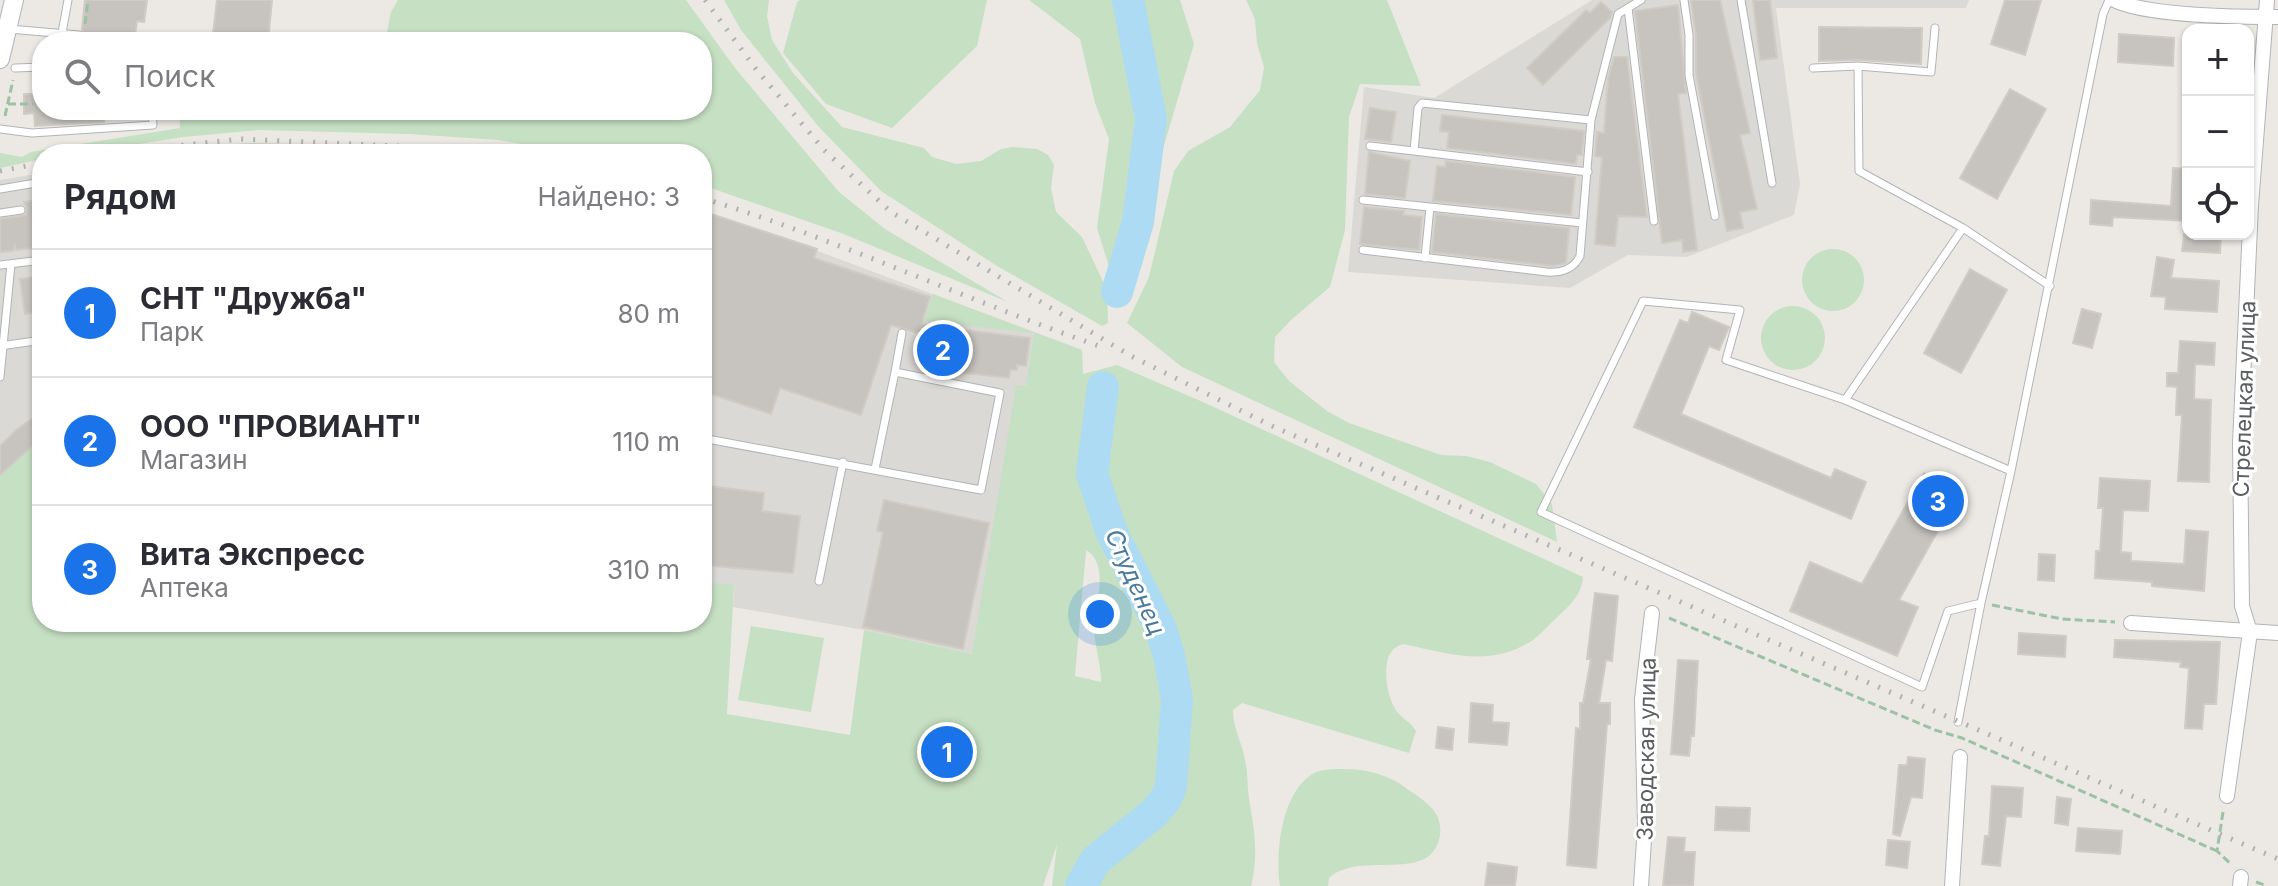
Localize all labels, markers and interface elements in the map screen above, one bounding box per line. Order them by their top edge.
map controls [2182,24,2254,240]
button: + [2182,24,2254,96]
search box [32,32,712,120]
icon: search [60,54,104,98]
text: Поиск [124,58,215,94]
button: − [2182,96,2254,168]
button: locate [2182,168,2254,240]
text: Рядом [64,176,177,217]
text: Найдено: 3 [537,181,680,212]
text: СНТ "Дружба" [140,280,367,316]
text: 1 [84,298,96,329]
text: 80 m [617,298,680,329]
street label: Стрелецкая улица [2228,300,2260,498]
text: Парк [140,316,204,347]
pin: 2 [917,320,969,380]
text: ООО "ПРОВИАНТ" [140,408,422,444]
text: 2 [82,426,98,457]
text: 110 m [612,426,680,457]
text: Магазин [140,444,248,475]
pin: 3 [1912,471,1964,531]
water label: Студенец [1099,524,1172,639]
text: Вита Экспресс [140,536,365,572]
text: 3 [82,554,98,585]
text: 310 m [607,554,680,585]
text: Аптека [140,572,229,603]
your location [1080,594,1120,634]
street label: Заводская улица [1631,657,1661,841]
pin: 1 [921,722,973,782]

